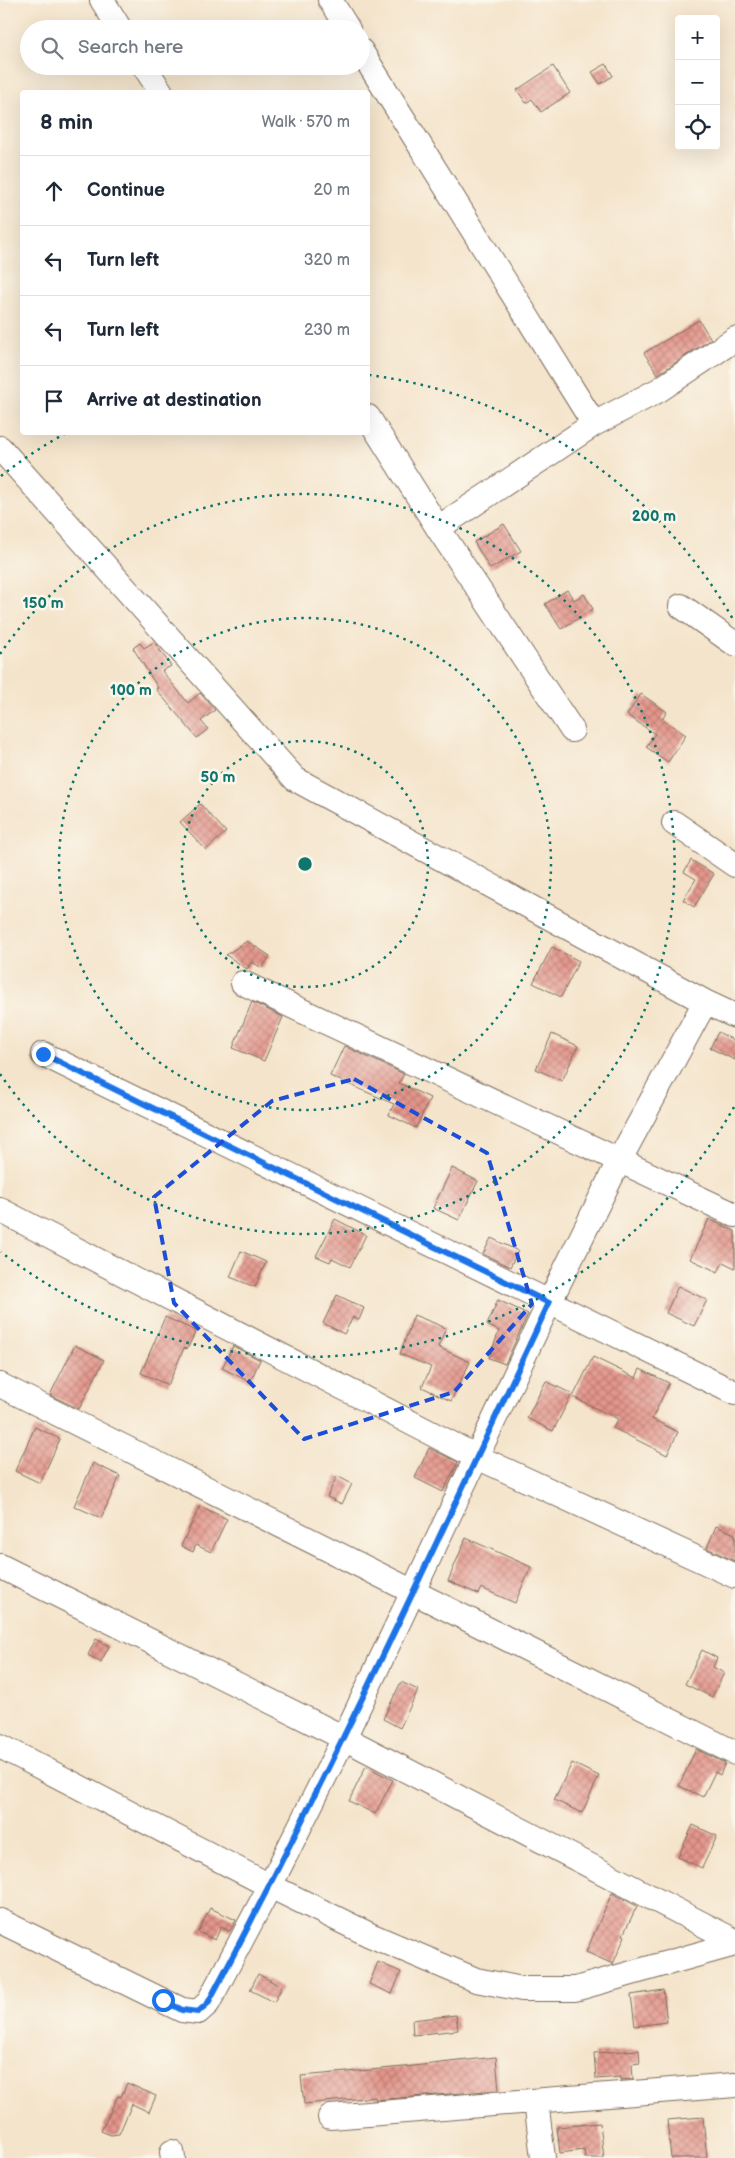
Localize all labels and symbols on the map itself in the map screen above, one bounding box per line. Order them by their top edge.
text: 200 m [632,507,676,526]
text: 150 m [22,594,64,613]
text: 100 m [110,681,152,700]
text: 50 m [201,768,236,787]
centre of rings [296,855,314,873]
route end [32,1043,55,1066]
route start [152,1989,175,2012]

